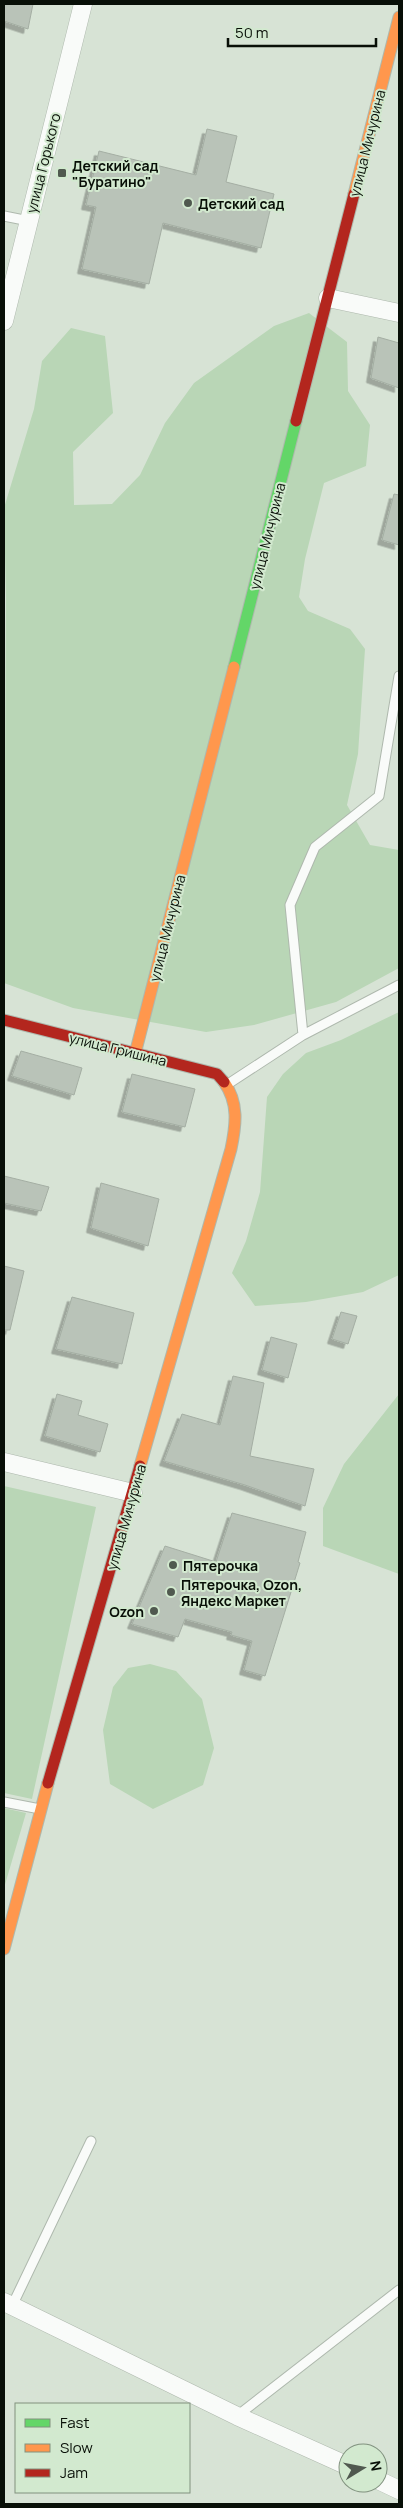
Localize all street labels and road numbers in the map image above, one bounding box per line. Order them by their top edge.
street label: улица Мичурина [345,88,389,198]
street label: улица Горького [21,111,65,215]
street label: улица Мичурина [245,481,289,591]
street label: улица Мичурина [145,873,189,983]
street label: улица Гришина [67,1028,169,1070]
street label: улица Мичурина [102,1462,150,1572]

